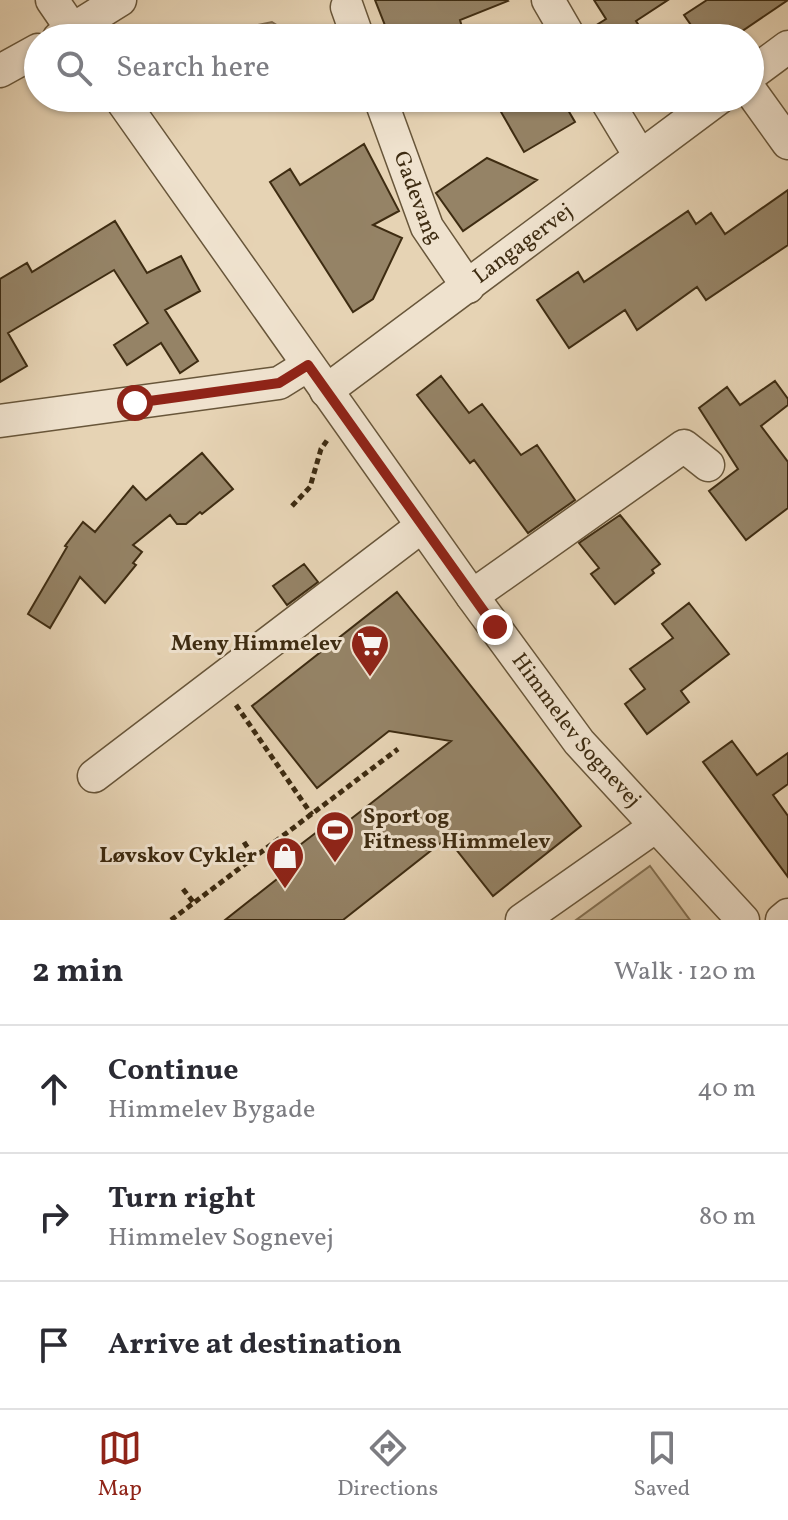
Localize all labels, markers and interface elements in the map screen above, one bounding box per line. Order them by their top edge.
search box [24,24,764,112]
icon: search [52,46,96,90]
text: Search here [116,47,270,89]
street label: Gadevang [385,147,449,250]
street label: Langagervej [467,196,580,292]
route start [117,385,153,421]
route end [477,609,513,645]
supermarket icon: Meny Himmelev [349,623,391,678]
place label: Meny Himmelev [171,629,342,660]
street label: Himmelev Sognevej [504,647,648,815]
place label: Sport og Fitness Himmelev [363,802,550,858]
sports icon: Sport og Fitness Himmelev [314,809,356,864]
shop icon: Løvskov Cykler [264,835,306,890]
place label: Løvskov Cykler [99,841,258,872]
text: 2 min [32,949,124,996]
text: Walk · 120 m [614,954,756,990]
text: Continue [108,1050,239,1092]
icon: ahead [32,1067,76,1111]
text: 40 m [697,1071,756,1107]
text: Himmelev Bygade [108,1092,315,1128]
text: Turn right [108,1178,256,1220]
icon: right [32,1195,76,1239]
text: 80 m [699,1199,756,1235]
text: Himmelev Sognevej [108,1220,334,1256]
icon: arrive [32,1323,76,1367]
text: Arrive at destination [108,1324,402,1366]
tab: Map [98,1426,142,1505]
tab: Directions [337,1426,438,1505]
tab: Saved [634,1426,690,1505]

